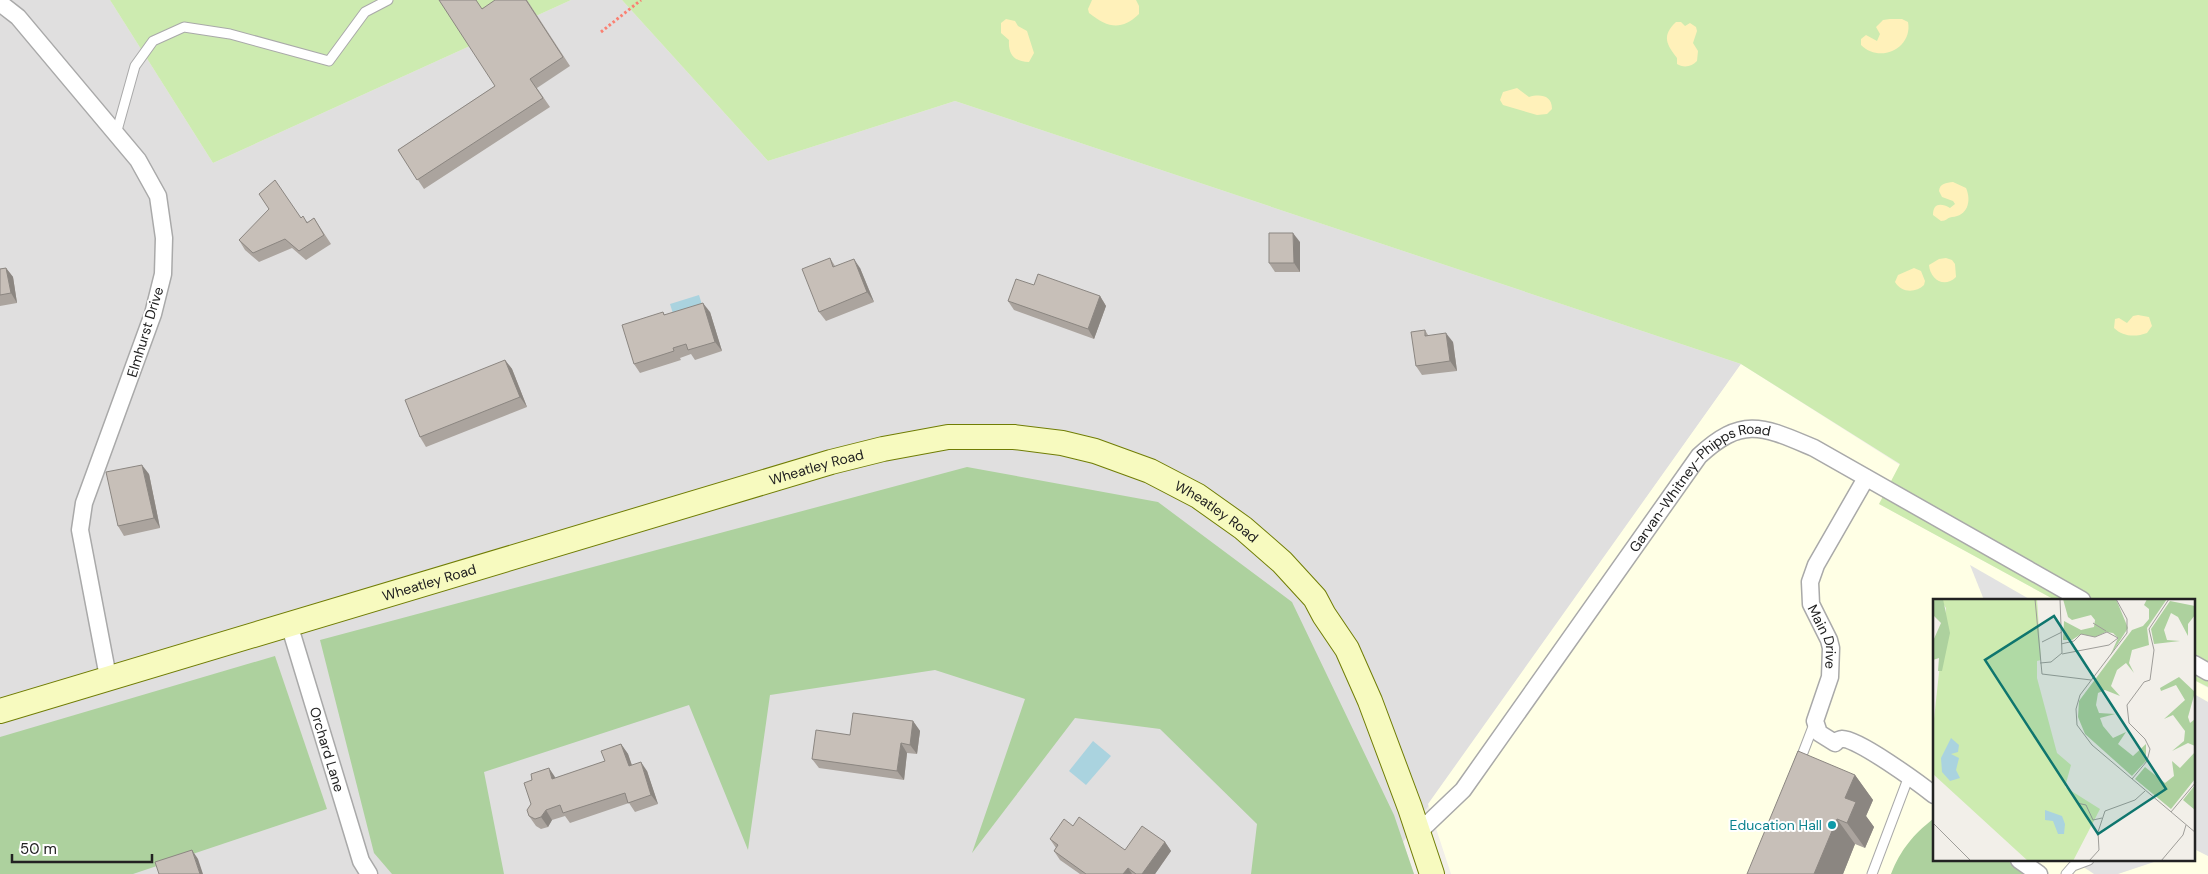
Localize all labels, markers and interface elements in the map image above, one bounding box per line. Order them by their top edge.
street label: Elmhurst Drive [123,284,167,380]
street label: Garvan-Whitney-Phipps Road [1625,420,1772,555]
street label: Wheatley Road [767,445,865,489]
street label: Wheatley Road [1172,477,1262,546]
street label: Wheatley Road [380,560,478,605]
inset map [1933,599,2196,862]
street label: Main Drive [1804,602,1840,669]
street label: Orchard Lane [306,705,348,794]
place label: Education Hall [1730,816,1822,834]
marker: Education Hall [1826,819,1838,831]
scale bar [12,832,152,864]
text: 50 m [20,839,57,859]

